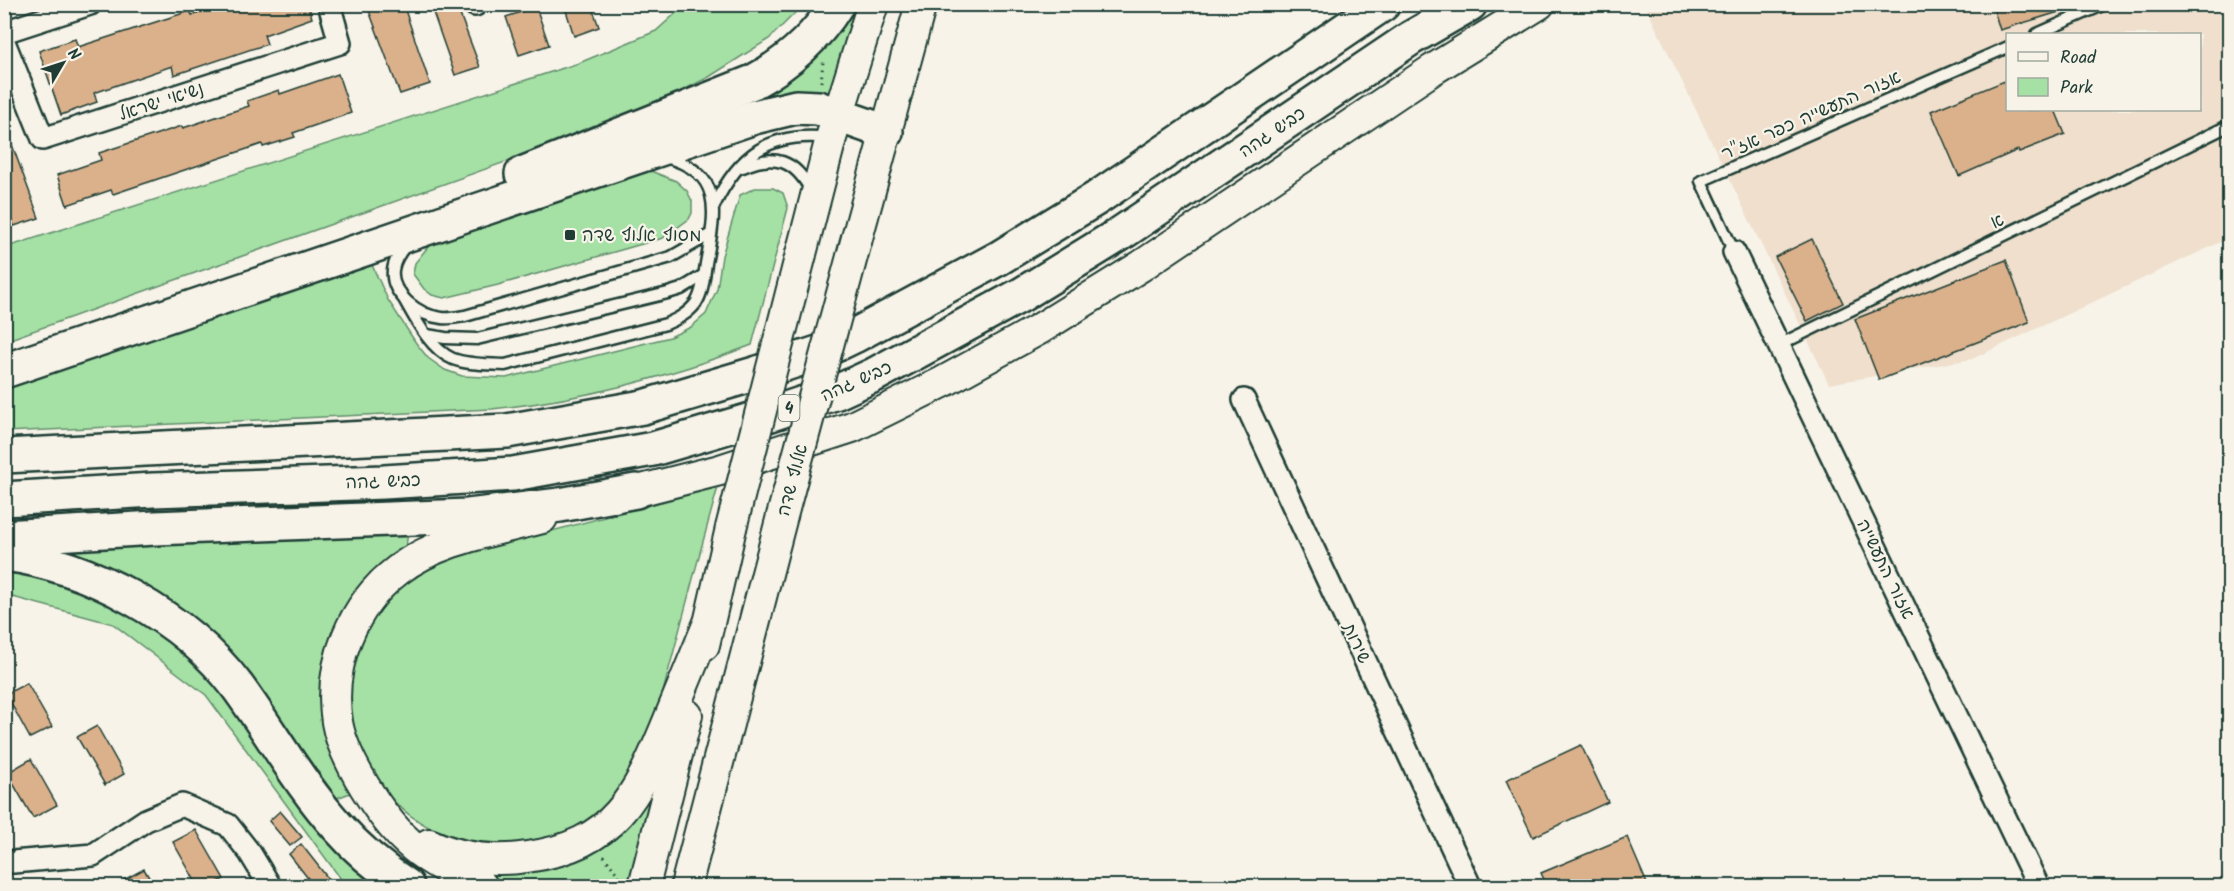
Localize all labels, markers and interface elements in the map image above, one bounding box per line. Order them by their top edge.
north arrow [33,33,93,93]
legend [2006,33,2201,111]
text: N [61,43,86,66]
text: Road [2060,44,2097,73]
street label: אזור התעשייה כפר אז"ר [1717,64,1906,169]
text: Park [2060,74,2093,103]
street label: נשיאי ישראל [115,75,208,130]
street label: כביש גהה [1233,100,1312,166]
street label: א [1986,207,2010,238]
place label: מסוף אלוף שדה [582,222,702,251]
marker: מסוף אלוף שדה [563,228,577,242]
street label: כביש גהה [816,354,897,411]
road number: 4 [778,395,800,421]
street label: אלוף שדה [770,441,817,520]
street label: כביש גהה [345,467,421,498]
street label: אזור התעשייה [1848,514,1922,625]
street label: שירות [1333,617,1378,669]

